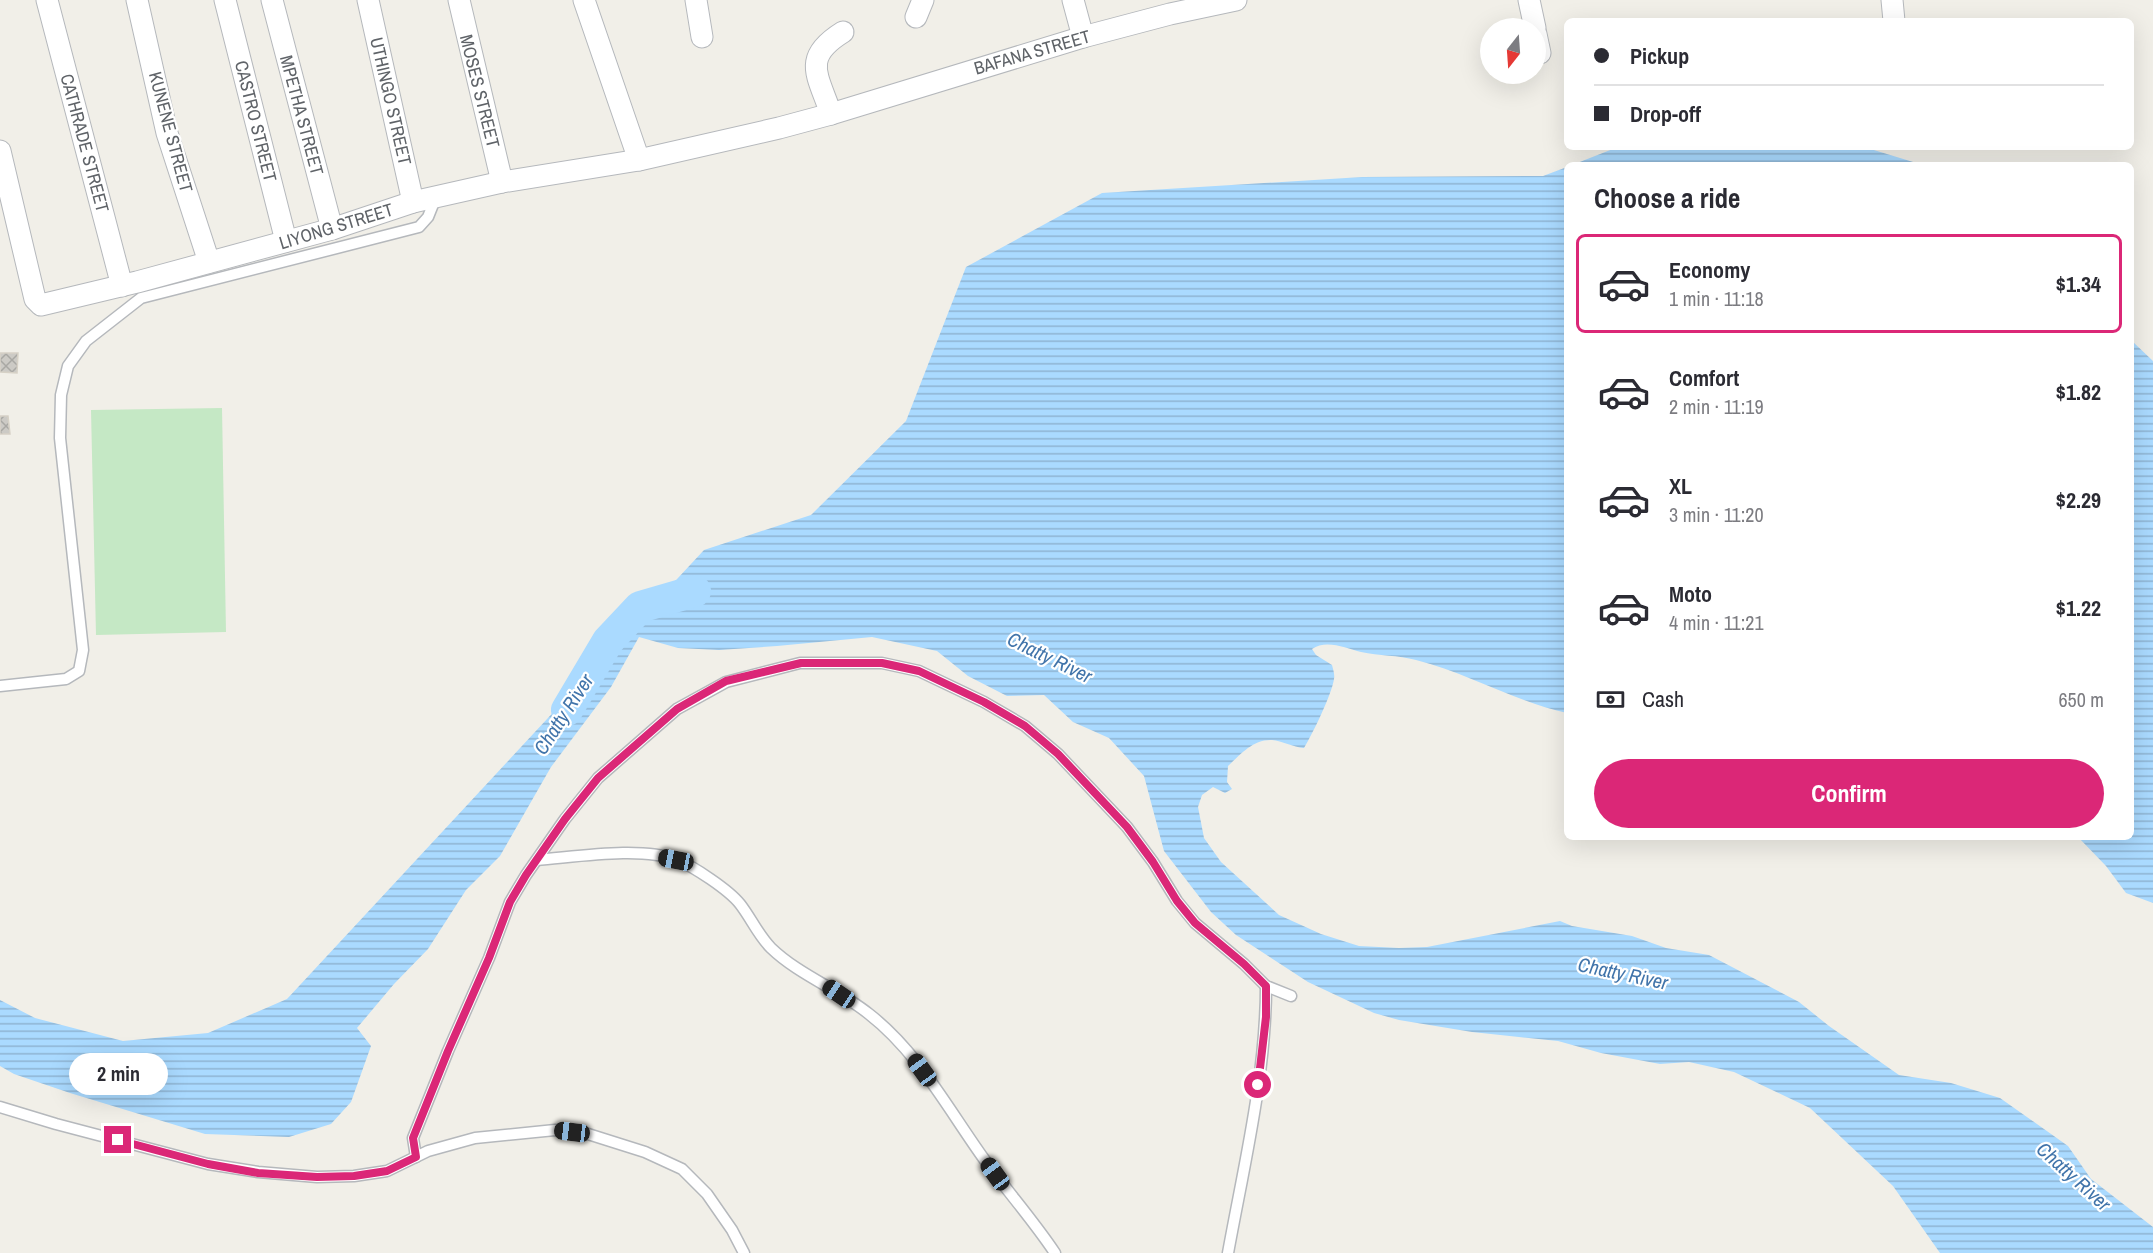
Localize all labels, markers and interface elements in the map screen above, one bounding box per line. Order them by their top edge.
north arrow [1480,18,1546,84]
map controls [1480,18,1546,84]
street label: BAFANA STREET [971,23,1093,81]
street label: MOSES STREET [454,32,506,150]
street label: UTHINGO STREET [364,35,418,167]
text: Pickup [1630,41,1689,71]
street label: MPETHA STREET [274,52,330,178]
street label: CASTRO STREET [229,58,283,184]
street label: KUNENE STREET [143,69,199,195]
street label: CATHRADE STREET [54,71,116,215]
text: Drop-off [1630,99,1701,129]
text: Choose a ride [1594,180,1740,216]
street label: LIYONG STREET [276,197,396,255]
text: Economy [1669,255,1750,285]
icon: car [1597,257,1651,311]
text: $1.34 [2056,269,2101,299]
text: 1 min · 11:18 [1669,285,1764,312]
text: Comfort [1669,363,1739,393]
icon: car [1597,365,1651,419]
text: $1.82 [2056,377,2101,407]
text: 2 min · 11:19 [1669,393,1764,420]
text: XL [1669,471,1692,501]
icon: car [1597,473,1651,527]
text: $2.29 [2056,485,2101,515]
text: 3 min · 11:20 [1669,501,1764,528]
text: Moto [1669,579,1712,609]
icon: car [1597,581,1651,635]
text: $1.22 [2056,593,2101,623]
text: 4 min · 11:21 [1669,609,1764,636]
water label: Chatty River [1003,625,1097,689]
water label: Chatty River [527,668,599,760]
icon: cash [1594,683,1627,716]
text: Cash [1642,684,1684,714]
text: 650 m [2058,686,2104,713]
button: Confirm [1594,759,2104,828]
car [657,848,695,872]
water label: Chatty River [1576,950,1671,996]
car [819,976,859,1012]
car [904,1050,940,1090]
callout: 2 min [68,1053,168,1095]
text: 2 min [97,1060,140,1087]
route start [1244,1071,1271,1098]
car [553,1121,591,1143]
route end [104,1126,131,1153]
water label: Chatty River [2031,1135,2117,1217]
car [977,1154,1013,1194]

